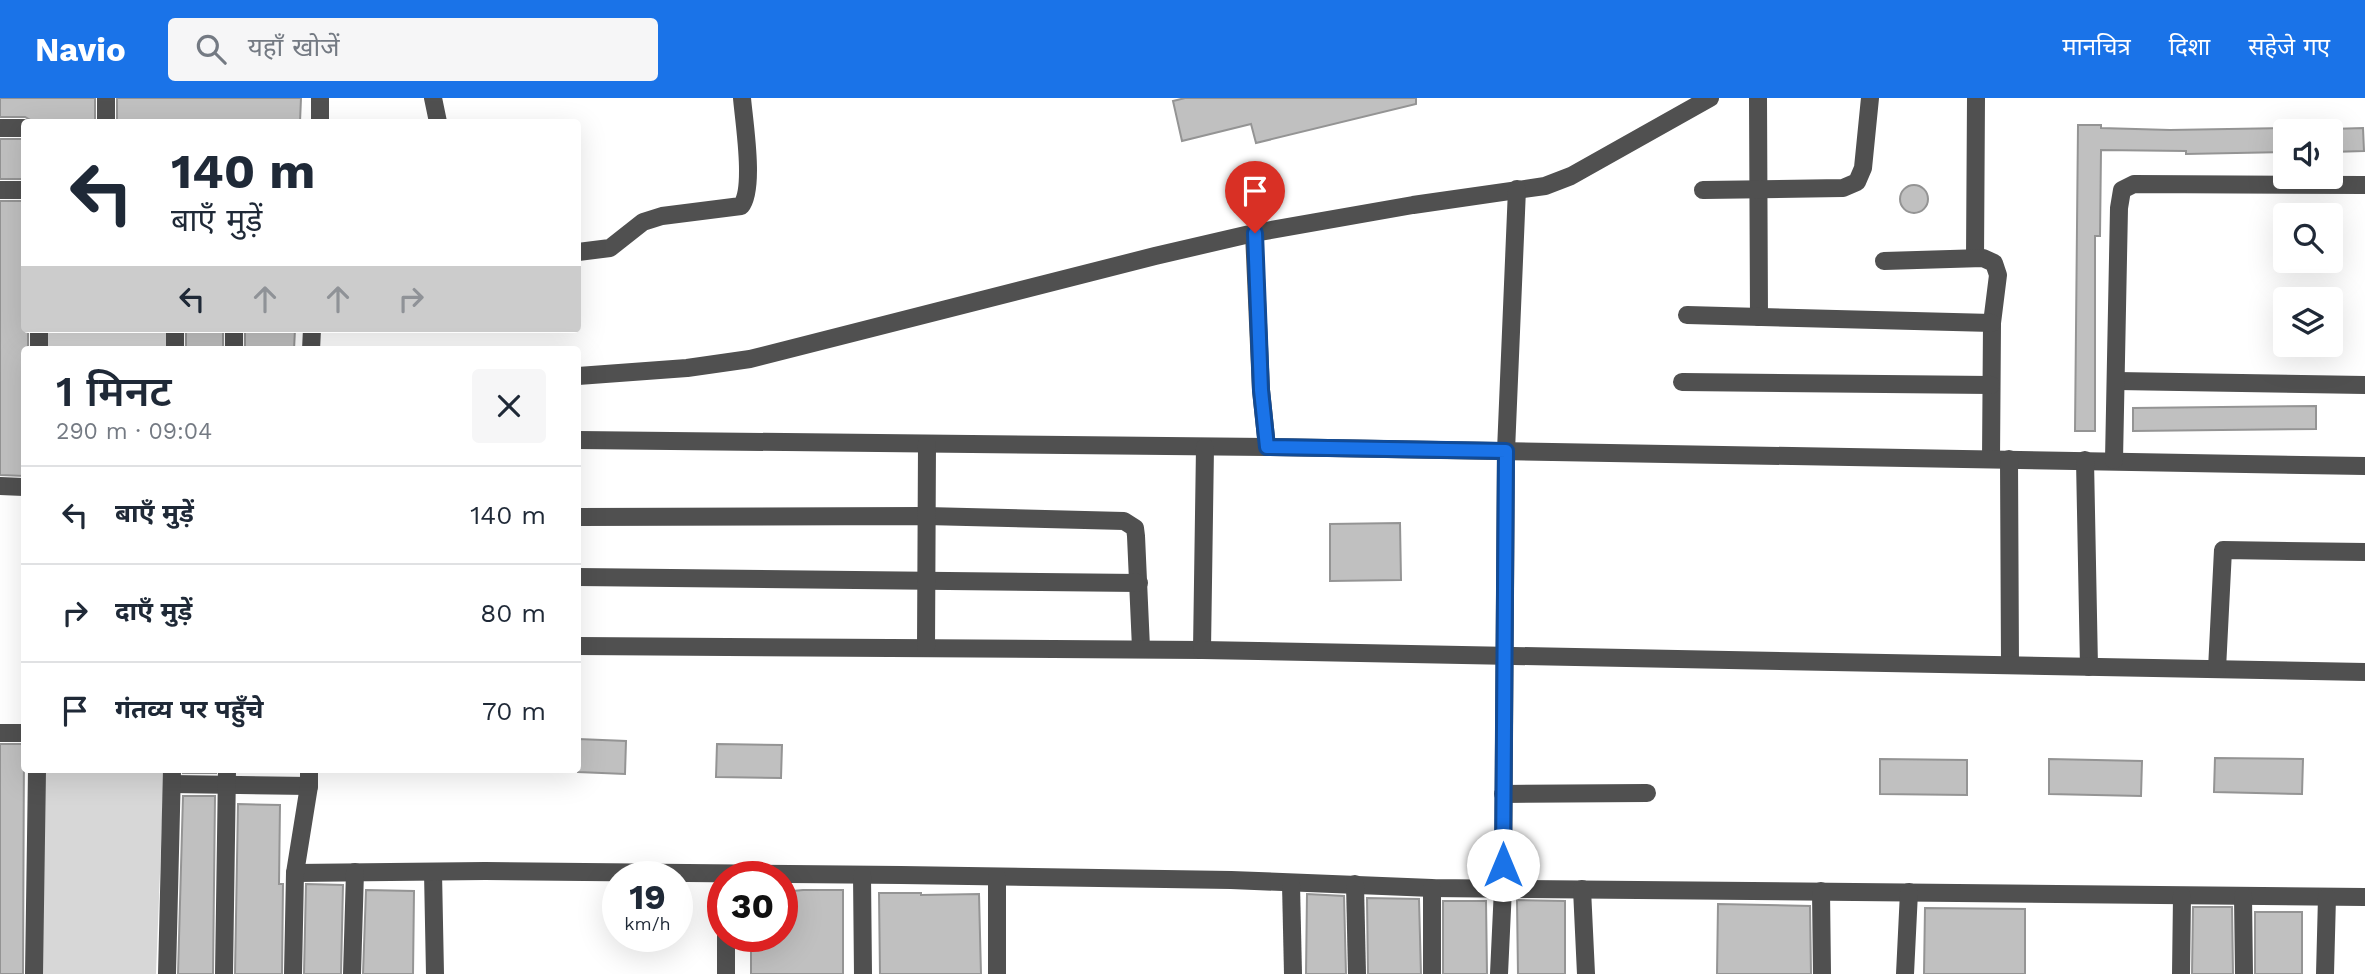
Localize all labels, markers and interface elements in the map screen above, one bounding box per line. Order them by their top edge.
search box [168,18,658,81]
text: Navio [35,30,126,69]
icon: search [192,30,230,68]
text: यहाँ खोजें [248,32,339,62]
text: मानचित्र [2062,33,2131,61]
text: दिशा [2169,33,2210,61]
text: सहेजे गए [2248,33,2330,61]
map controls [2273,119,2343,357]
button: sound [2273,119,2343,189]
text: 140 m [171,142,315,200]
icon: left [56,147,147,238]
pin [1225,161,1285,233]
icon: arrive [1236,172,1274,210]
text: बाएँ मुड़ें [171,201,262,239]
button: search [2273,203,2343,273]
icon: left [173,280,211,318]
icon: ahead [246,280,284,318]
icon: ahead [319,280,357,318]
icon: right [392,280,430,318]
button: layers [2273,287,2343,357]
text: 1 मिनट [56,367,172,416]
button: close [472,369,546,443]
text: 290 m · 09:04 [56,418,212,445]
icon: left [56,496,94,534]
text: बाएँ मुड़ें [115,498,194,528]
text: 140 m [470,500,546,530]
icon: right [56,594,94,632]
text: दाएँ मुड़ें [115,596,192,626]
text: 80 m [480,598,546,628]
icon: arrive [56,692,94,730]
text: गंतव्य पर पहुँचे [115,694,264,724]
text: 70 m [482,696,546,726]
position arrow [1466,828,1540,902]
speed limit sign: 30 [707,861,798,952]
text: 19 [629,876,666,918]
text: km/h [624,913,671,934]

